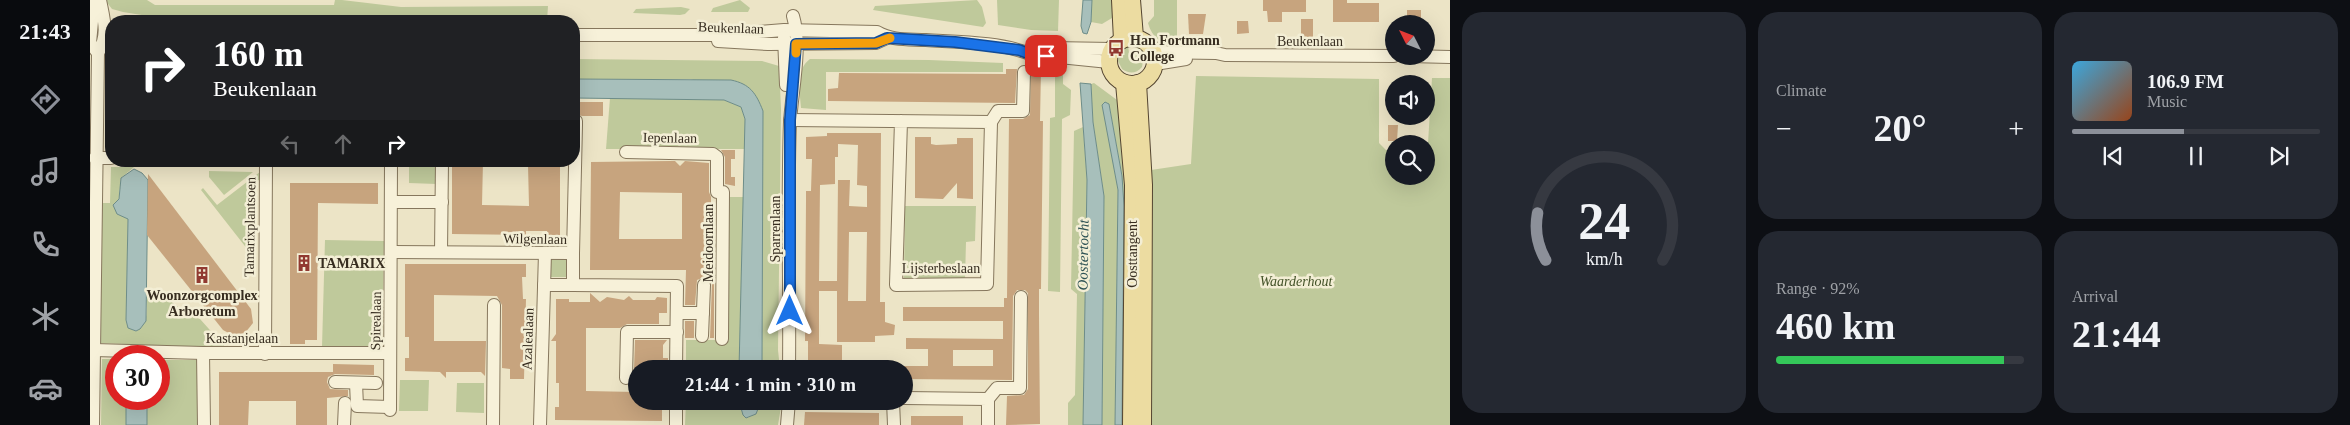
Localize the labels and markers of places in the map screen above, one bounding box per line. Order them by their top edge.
place label: Han Fortmann College [1130,33,1220,64]
pin [1025,35,1067,77]
bus stop icon: Han Fortmann College [1106,38,1126,58]
building icon: TAMARIX [294,253,314,273]
place label: TAMARIX [318,256,385,271]
building icon: Woonzorgcomplex Arboretum [192,265,212,285]
place label: Woonzorgcomplex Arboretum [146,288,258,319]

